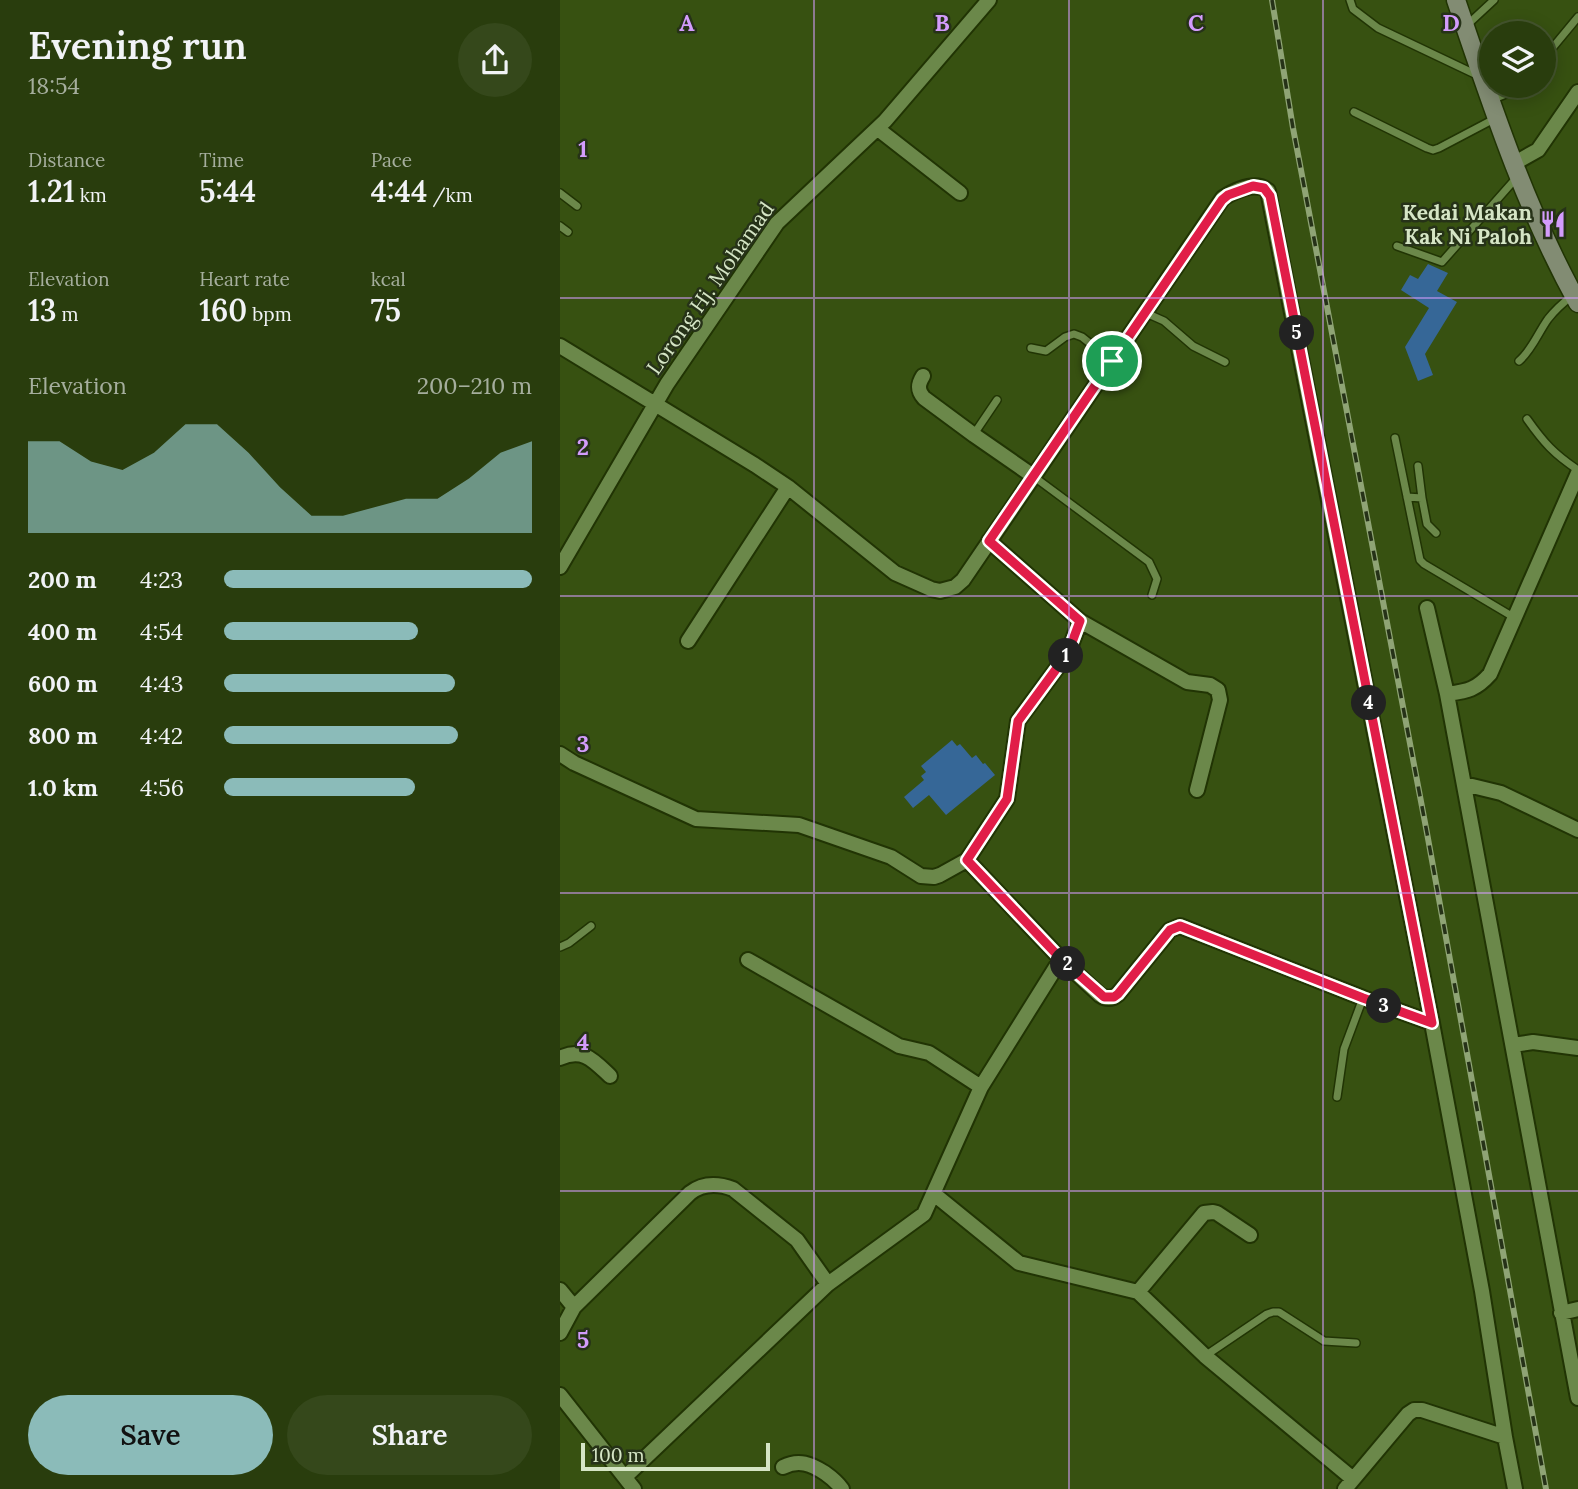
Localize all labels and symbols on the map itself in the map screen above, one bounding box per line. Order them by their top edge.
text: A [679,8,695,37]
text: B [934,8,950,37]
text: C [1188,8,1204,37]
text: D [1442,8,1460,37]
text: 1 [578,134,588,163]
street label: Lorong Hj. Mohamad [640,196,780,380]
place label: Kedai Makan Kak Ni Paloh [1402,199,1532,250]
restaurant icon: Kedai Makan Kak Ni Paloh [1538,209,1568,239]
pin: 5 [1280,316,1314,350]
pin [1082,331,1142,391]
text: 2 [577,432,589,461]
pin: 1 [1049,638,1084,674]
pin: 4 [1352,686,1386,720]
text: 3 [577,729,589,758]
pin: 2 [1050,946,1086,982]
pin: 3 [1366,988,1402,1024]
text: 4 [577,1027,589,1056]
text: 5 [577,1325,589,1354]
scale bar [581,1440,770,1472]

